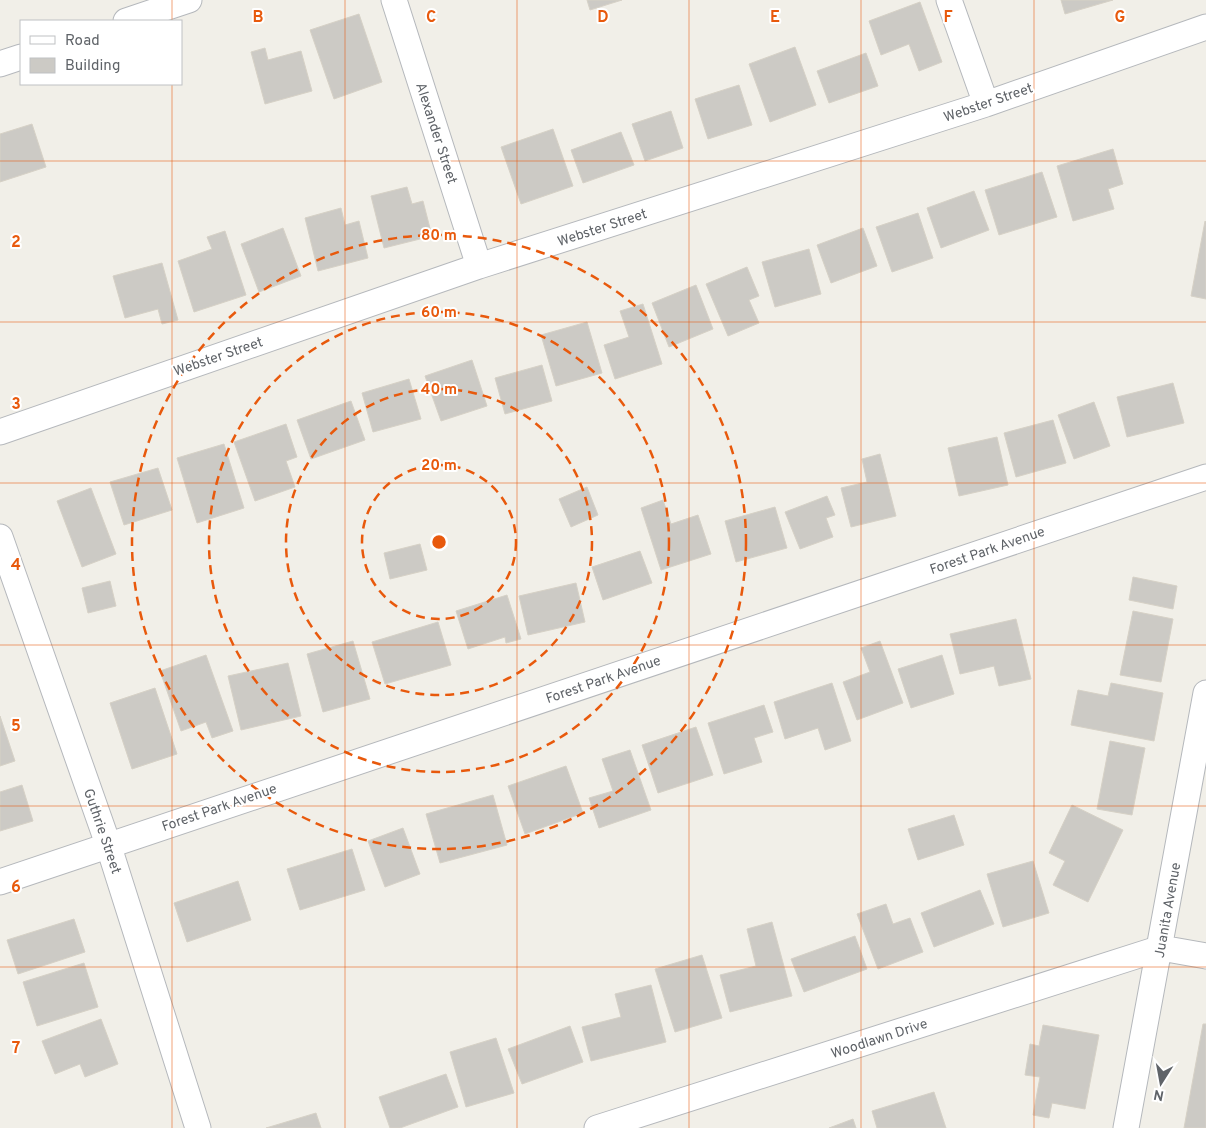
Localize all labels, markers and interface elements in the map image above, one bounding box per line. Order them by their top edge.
text: B [252,8,264,28]
text: C [426,8,436,28]
text: D [597,8,609,28]
text: E [770,8,780,28]
text: F [943,8,953,28]
text: G [1115,8,1125,28]
legend [20,20,182,85]
text: Road [65,32,100,51]
text: Building [65,57,120,76]
street label: Webster Street [942,80,1035,127]
street label: Alexander Street [411,81,460,186]
street label: Webster Street [555,206,649,251]
text: 80 m [421,227,457,246]
text: 2 [11,233,21,253]
text: 60 m [421,304,457,323]
street label: Webster Street [172,334,265,381]
text: 40 m [421,381,457,400]
text: 3 [11,395,21,415]
text: 20 m [421,457,457,476]
street label: Forest Park Avenue [928,524,1047,579]
centre of rings [430,533,448,551]
text: 4 [11,556,21,576]
street label: Forest Park Avenue [544,653,663,708]
text: 5 [11,717,21,737]
street label: Forest Park Avenue [160,781,279,836]
street label: Guthrie Street [79,787,124,876]
street label: Juanita Avenue [1152,861,1185,959]
text: 6 [11,878,21,898]
street label: Woodlawn Drive [829,1016,930,1063]
text: 7 [12,1039,20,1059]
north arrow [1136,1058,1186,1108]
text: N [1152,1085,1165,1104]

